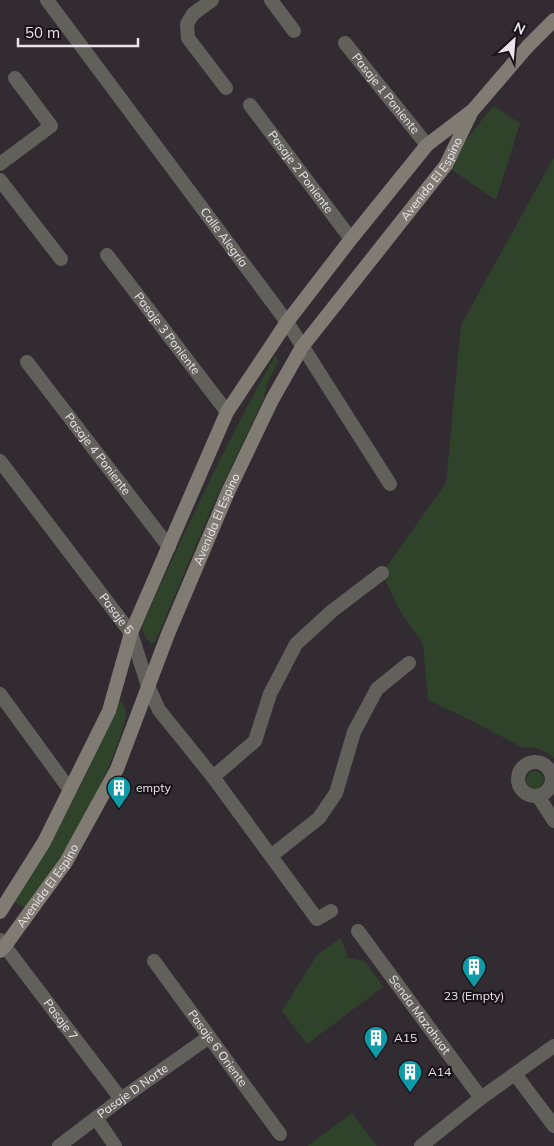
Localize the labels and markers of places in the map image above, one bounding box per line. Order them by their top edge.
building icon: empty [106,775,132,809]
place label: empty [136,780,171,795]
building icon: 23 (Empty) [461,954,487,988]
place label: 23 (Empty) [444,988,504,1003]
building icon: A15 [363,1025,389,1059]
place label: A15 [394,1030,417,1045]
building icon: A14 [397,1059,423,1093]
place label: A14 [428,1064,451,1079]

